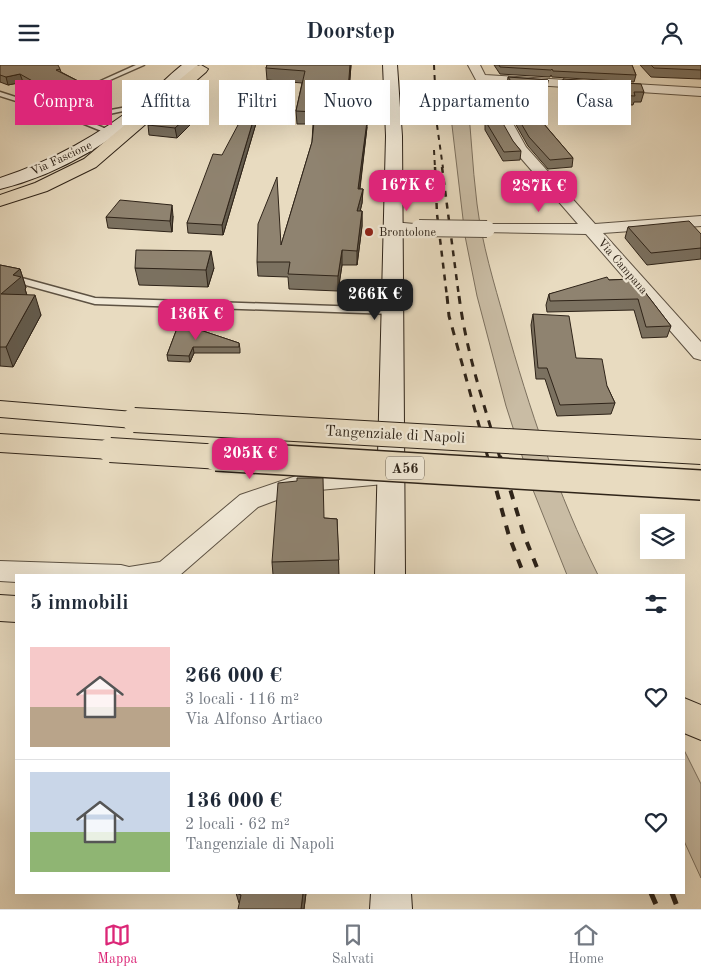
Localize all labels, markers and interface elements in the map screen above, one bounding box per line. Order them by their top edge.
icon: menu [15,19,43,47]
icon: person [658,19,686,47]
text: Doorstep [306,21,395,43]
chip: Compra [15,80,112,125]
chip: Affitta [122,80,209,125]
chip: Filtri [219,80,295,125]
chip: Nuovo [305,80,390,125]
chip: Appartamento [400,80,548,125]
chip: Casa [558,80,631,125]
street label: Via Fascione [29,139,94,178]
pin: 167K € [366,169,448,212]
pin: 287K € [498,171,580,213]
text: 167K € [380,178,434,194]
text: 287K € [512,179,566,195]
marker: Brontolone [363,226,375,238]
place label: Brontolone [379,227,436,239]
street label: Via Campana [595,237,650,297]
pin: 266K € [334,279,416,321]
text: 266K € [348,287,402,303]
pin: 136K € [155,299,237,341]
text: 136K € [169,307,223,323]
street label: Tangenziale di Napoli [325,424,465,447]
pin: 205K € [209,437,291,480]
text: 205K € [223,446,277,462]
road number: A56 [386,457,424,479]
map controls [640,514,685,559]
button: layers [640,514,685,559]
icon: filters [642,590,670,618]
text: 5 immobili [30,593,128,614]
text: 266 000 € [185,666,282,687]
icon: home [70,667,130,727]
icon: heart [642,683,670,711]
text: 3 locali · 116 m² [185,692,299,708]
text: Via Alfonso Artiaco [185,712,323,728]
text: 136 000 € [185,791,282,812]
icon: home [70,792,130,852]
icon: heart [642,808,670,836]
text: 2 locali · 62 m² [185,817,290,833]
text: Tangenziale di Napoli [185,837,334,853]
tab: Mappa [97,921,137,968]
tab: Salvati [332,921,374,968]
tab: Home [568,921,604,968]

